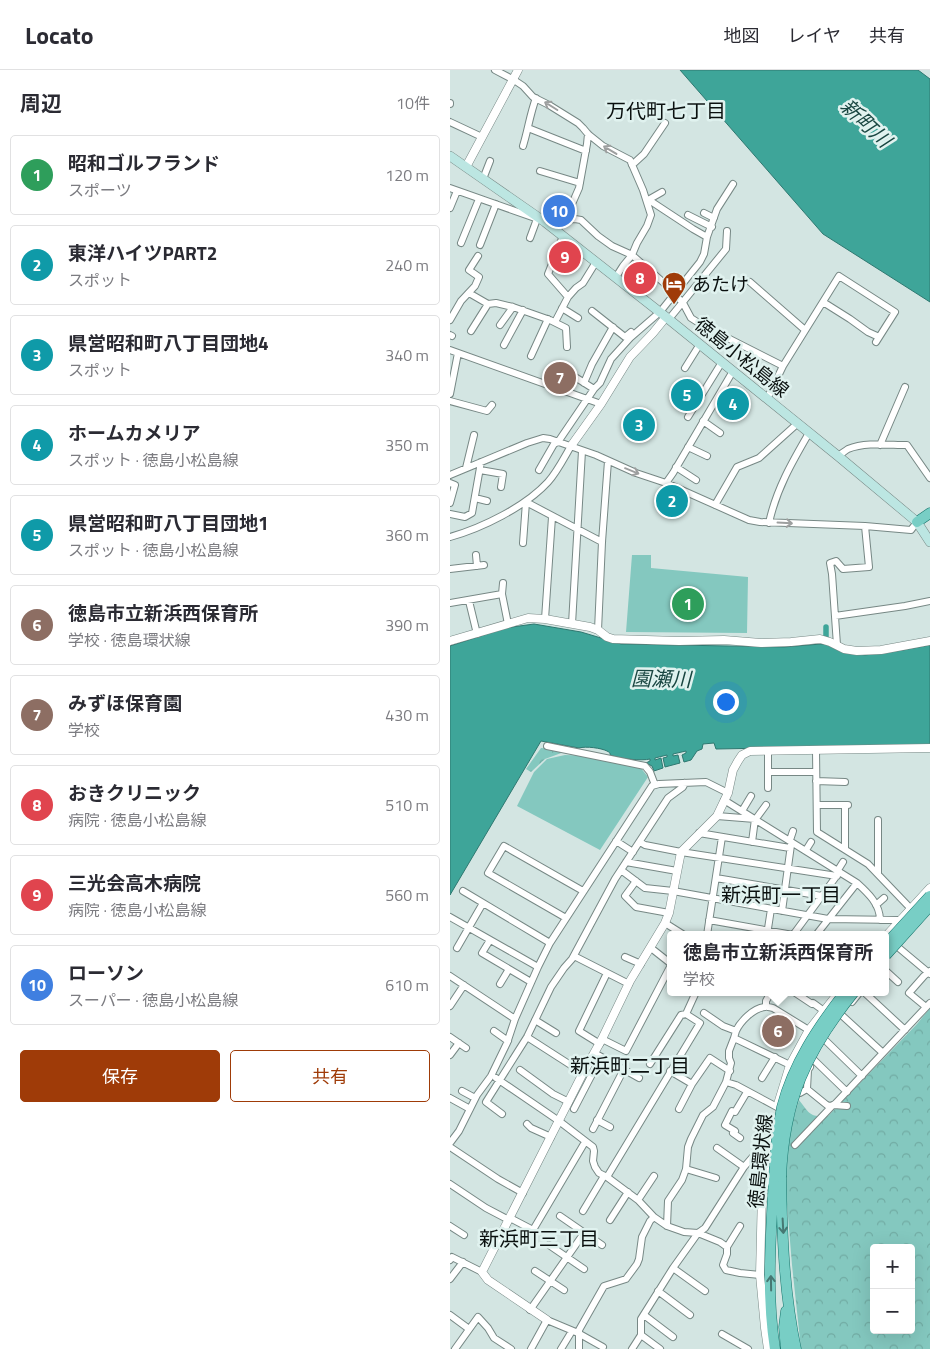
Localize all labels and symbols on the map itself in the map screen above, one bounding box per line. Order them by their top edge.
water label: 新町川 [834,91,900,156]
district label: 万代町七丁目 [606,95,726,126]
one-way arrow [545,101,559,111]
one-way arrow [603,144,617,154]
pin: 10 [543,192,575,230]
pin: 9 [549,238,581,276]
pin: 8 [624,259,656,297]
place label: あたけ [692,269,749,298]
hotel icon: あたけ [661,271,687,305]
street label: 徳島小松島線 [689,309,796,404]
pin: 7 [544,359,576,397]
pin: 5 [671,376,703,414]
pin: 4 [717,385,749,423]
pin: 3 [623,406,655,444]
one-way arrow [624,467,639,477]
pin: 2 [656,482,688,520]
one-way arrow [777,519,793,528]
pin: 1 [672,585,704,623]
water label: 園瀬川 [631,662,693,695]
your location [713,689,739,715]
district label: 新浜町一丁目 [721,879,841,910]
pin: 6 [762,1012,794,1050]
district label: 新浜町二丁目 [570,1050,690,1081]
street label: 徳島環状線 [740,1112,779,1210]
one-way arrow [778,1218,787,1234]
district label: 新浜町三丁目 [479,1223,599,1254]
one-way arrow [766,1275,775,1291]

